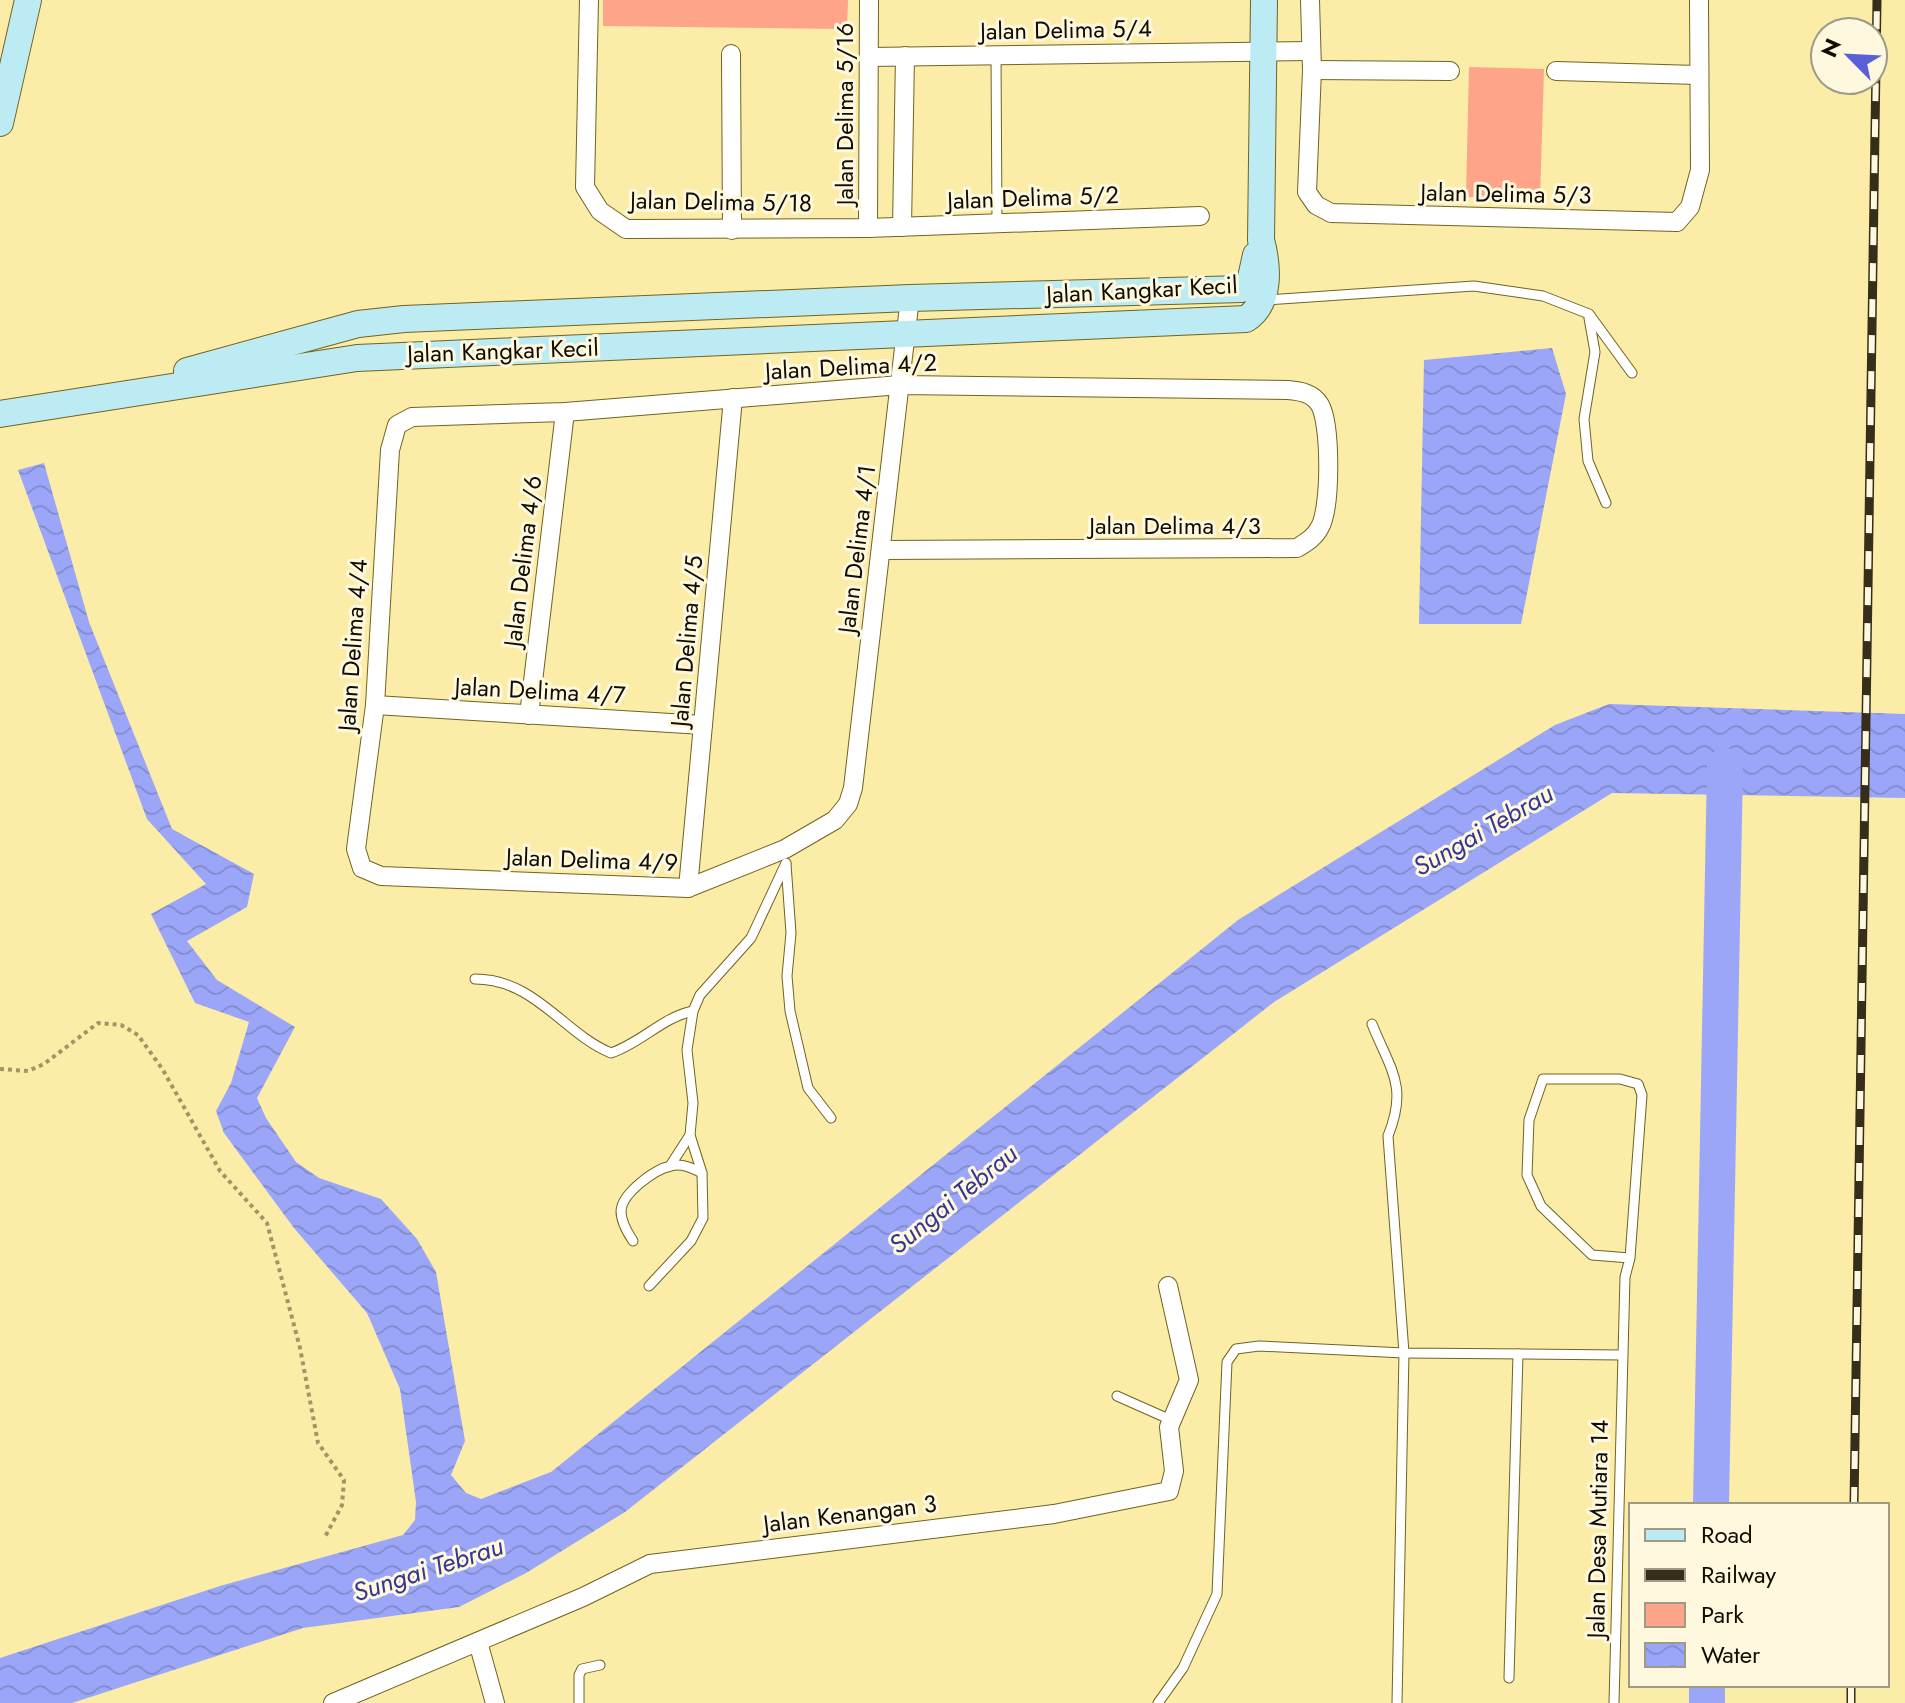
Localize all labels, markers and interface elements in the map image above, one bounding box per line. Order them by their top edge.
street label: Jalan Delima 5/4 [977,11,1152,49]
north arrow [1809,16,1889,96]
street label: Jalan Delima 5/16 [827,23,862,208]
text: N [1813,33,1849,62]
street label: Jalan Delima 5/3 [1417,174,1592,212]
street label: Jalan Delima 5/2 [944,177,1119,218]
street label: Jalan Delima 5/18 [627,182,812,221]
street label: Jalan Kangkar Kecil [1042,267,1239,312]
street label: Jalan Kangkar Kecil [404,330,599,371]
street label: Jalan Delima 4/2 [761,345,938,389]
street label: Jalan Delima 4/1 [828,463,884,638]
street label: Jalan Delima 4/6 [494,473,550,652]
street label: Jalan Delima 4/3 [1086,508,1261,543]
street label: Jalan Delima 4/5 [661,554,711,731]
street label: Jalan Delima 4/4 [329,558,376,735]
street label: Jalan Delima 4/7 [451,668,627,712]
water label: Sungai Tebrau [1406,774,1560,886]
street label: Jalan Delima 4/9 [502,839,679,880]
water label: Sungai Tebrau [880,1135,1026,1263]
street label: Jalan Desa Mutiara 14 [1578,1419,1617,1642]
street label: Jalan Kenangan 3 [758,1486,939,1542]
legend [1629,1503,1889,1687]
text: Road [1701,1517,1753,1552]
water label: Sungai Tebrau [348,1527,508,1611]
text: Railway [1701,1557,1776,1592]
text: Park [1701,1597,1744,1632]
text: Water [1701,1637,1761,1672]

